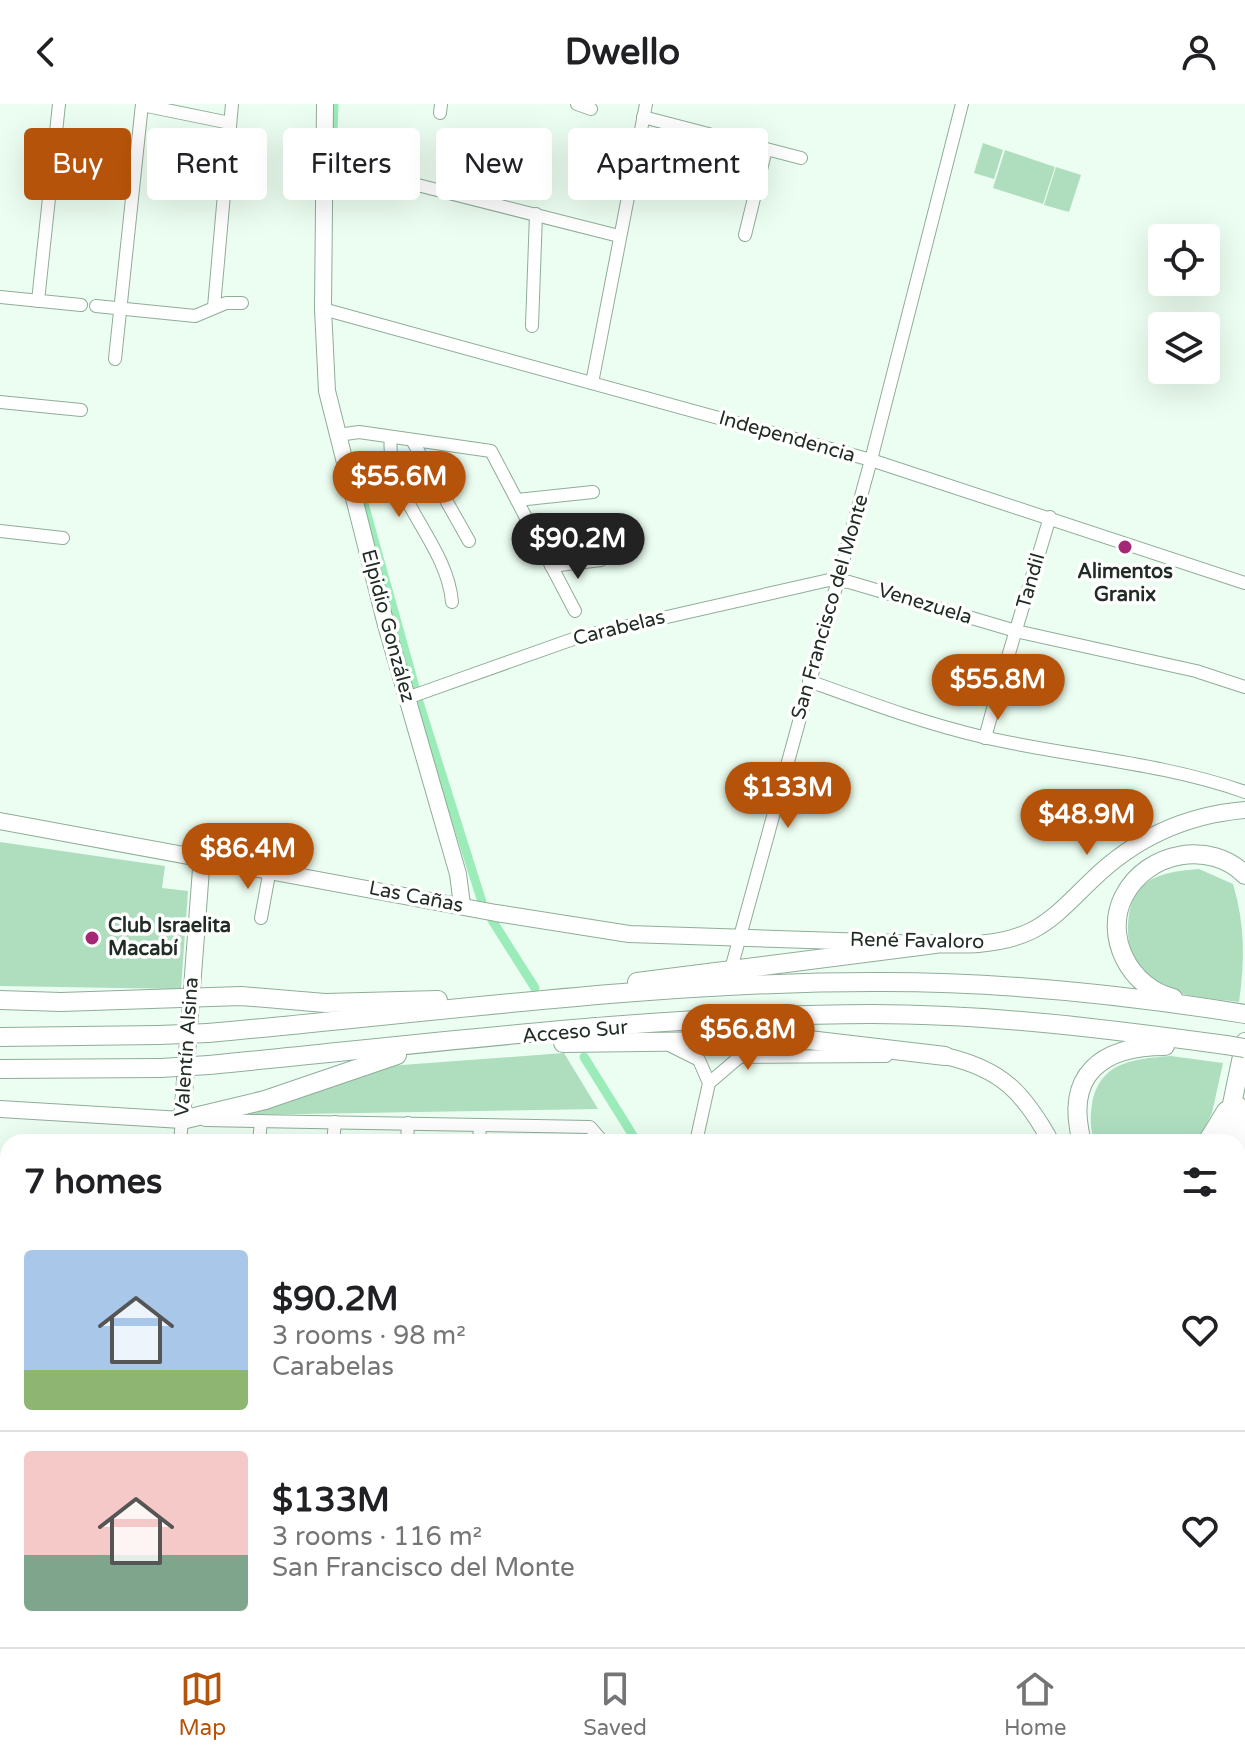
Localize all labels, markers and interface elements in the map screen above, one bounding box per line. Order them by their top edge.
icon: back [24,30,68,74]
icon: person [1177,30,1221,74]
text: Dwello [565,31,680,74]
chip: Buy [24,128,131,200]
chip: Rent [147,128,267,200]
chip: Filters [283,128,420,200]
chip: New [436,128,552,200]
chip: Apartment [568,128,768,200]
map controls [1148,224,1220,384]
button: locate [1148,224,1220,296]
button: layers [1148,312,1220,384]
street label: Independencia [716,406,858,468]
pin: $55.6M [334,451,464,519]
text: $55.6M [351,461,447,492]
street label: San Francisco del Monte [786,492,874,722]
pin: $90.2M [513,513,643,581]
text: $90.2M [530,523,626,554]
marker: Alimentos Granix [1116,538,1134,556]
street label: Elpidio González [356,547,420,705]
street label: Tandil [1012,550,1050,612]
place label: Alimentos Granix [1077,560,1173,607]
street label: Venezuela [875,578,975,630]
street label: Carabelas [571,605,667,651]
pin: $55.8M [933,654,1063,722]
text: $55.8M [950,664,1046,695]
pin: $133M [732,762,844,830]
text: $133M [743,772,833,803]
pin: $48.9M [1022,789,1152,857]
text: $48.9M [1039,799,1135,830]
pin: $86.4M [183,823,313,891]
text: $86.4M [200,833,296,864]
street label: Las Cañas [367,876,465,918]
place label: Club Israelita Macabí [108,914,231,961]
street label: René Favaloro [850,928,984,954]
marker: Club Israelita Macabí [83,929,101,947]
street label: Valentín Alsina [170,976,204,1118]
pin: $56.8M [683,1004,813,1072]
text: $56.8M [700,1014,796,1045]
street label: Acceso Sur [521,1015,629,1049]
icon: filters [1178,1160,1222,1204]
text: 7 homes [24,1162,162,1203]
text: $90.2M [272,1279,399,1320]
icon: home [88,1282,184,1378]
icon: heart [1178,1308,1222,1352]
text: 3 rooms · 98 m² [272,1320,466,1351]
text: Carabelas [272,1351,394,1382]
text: $133M [272,1480,390,1521]
icon: home [88,1483,184,1579]
icon: heart [1178,1509,1222,1553]
text: 3 rooms · 116 m² [272,1521,482,1552]
text: San Francisco del Monte [272,1552,575,1583]
tab: Map [179,1667,226,1741]
tab: Saved [583,1667,647,1741]
tab: Home [1004,1667,1066,1741]

